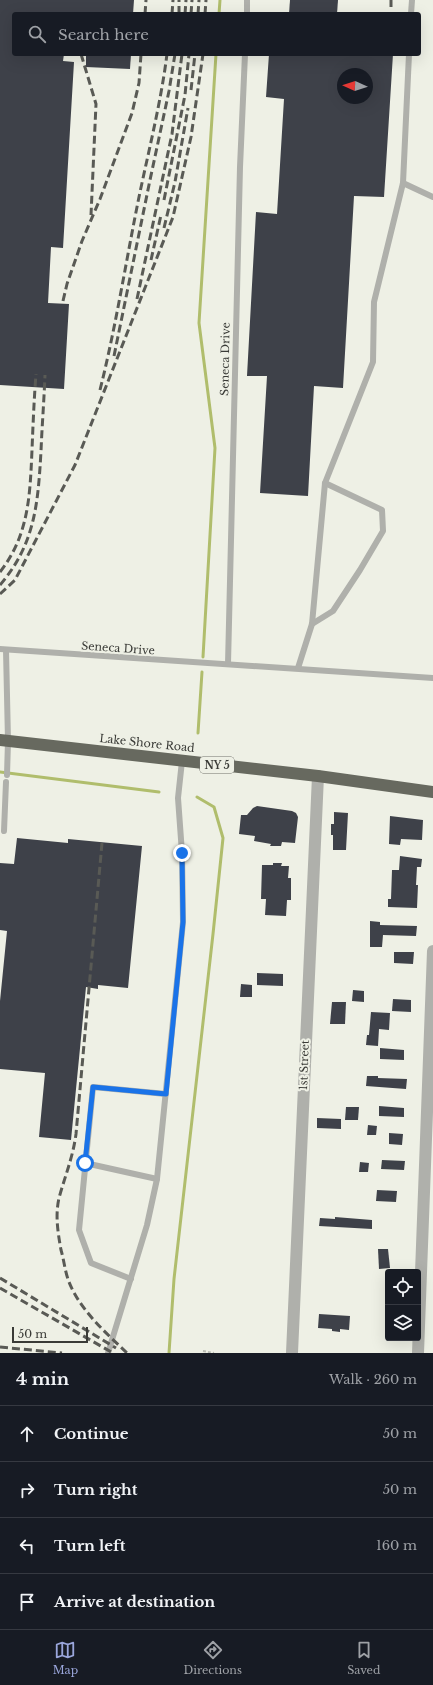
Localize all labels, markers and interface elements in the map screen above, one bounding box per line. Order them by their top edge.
search box [12,12,421,56]
icon: search [26,23,48,45]
text: Search here [58,25,149,44]
north arrow [337,68,373,104]
street label: Seneca Drive [217,322,233,396]
street label: Seneca Drive [81,638,155,658]
street label: Lake Shore Road [99,731,196,755]
road number: NY 5 [200,757,234,773]
route end [173,844,191,862]
street label: 1st Street [296,1039,312,1090]
route start [76,1154,94,1172]
map controls [385,1269,421,1341]
button: locate [385,1269,421,1305]
button: layers [385,1305,421,1341]
scale bar [12,1325,88,1344]
text: 50 m [18,1327,47,1341]
text: 4 min [16,1369,69,1390]
text: Walk · 260 m [329,1371,417,1388]
icon: ahead [16,1423,38,1445]
text: Continue [54,1424,129,1443]
text: 50 m [383,1425,417,1442]
icon: right [16,1479,38,1501]
text: Turn right [54,1480,137,1499]
text: 50 m [383,1481,417,1498]
icon: left [16,1535,38,1557]
text: Turn left [54,1536,125,1555]
text: 160 m [376,1537,417,1554]
icon: arrive [16,1591,38,1613]
text: Arrive at destination [54,1592,215,1611]
tab: Map [53,1639,78,1677]
tab: Directions [183,1639,242,1677]
tab: Saved [347,1639,380,1677]

